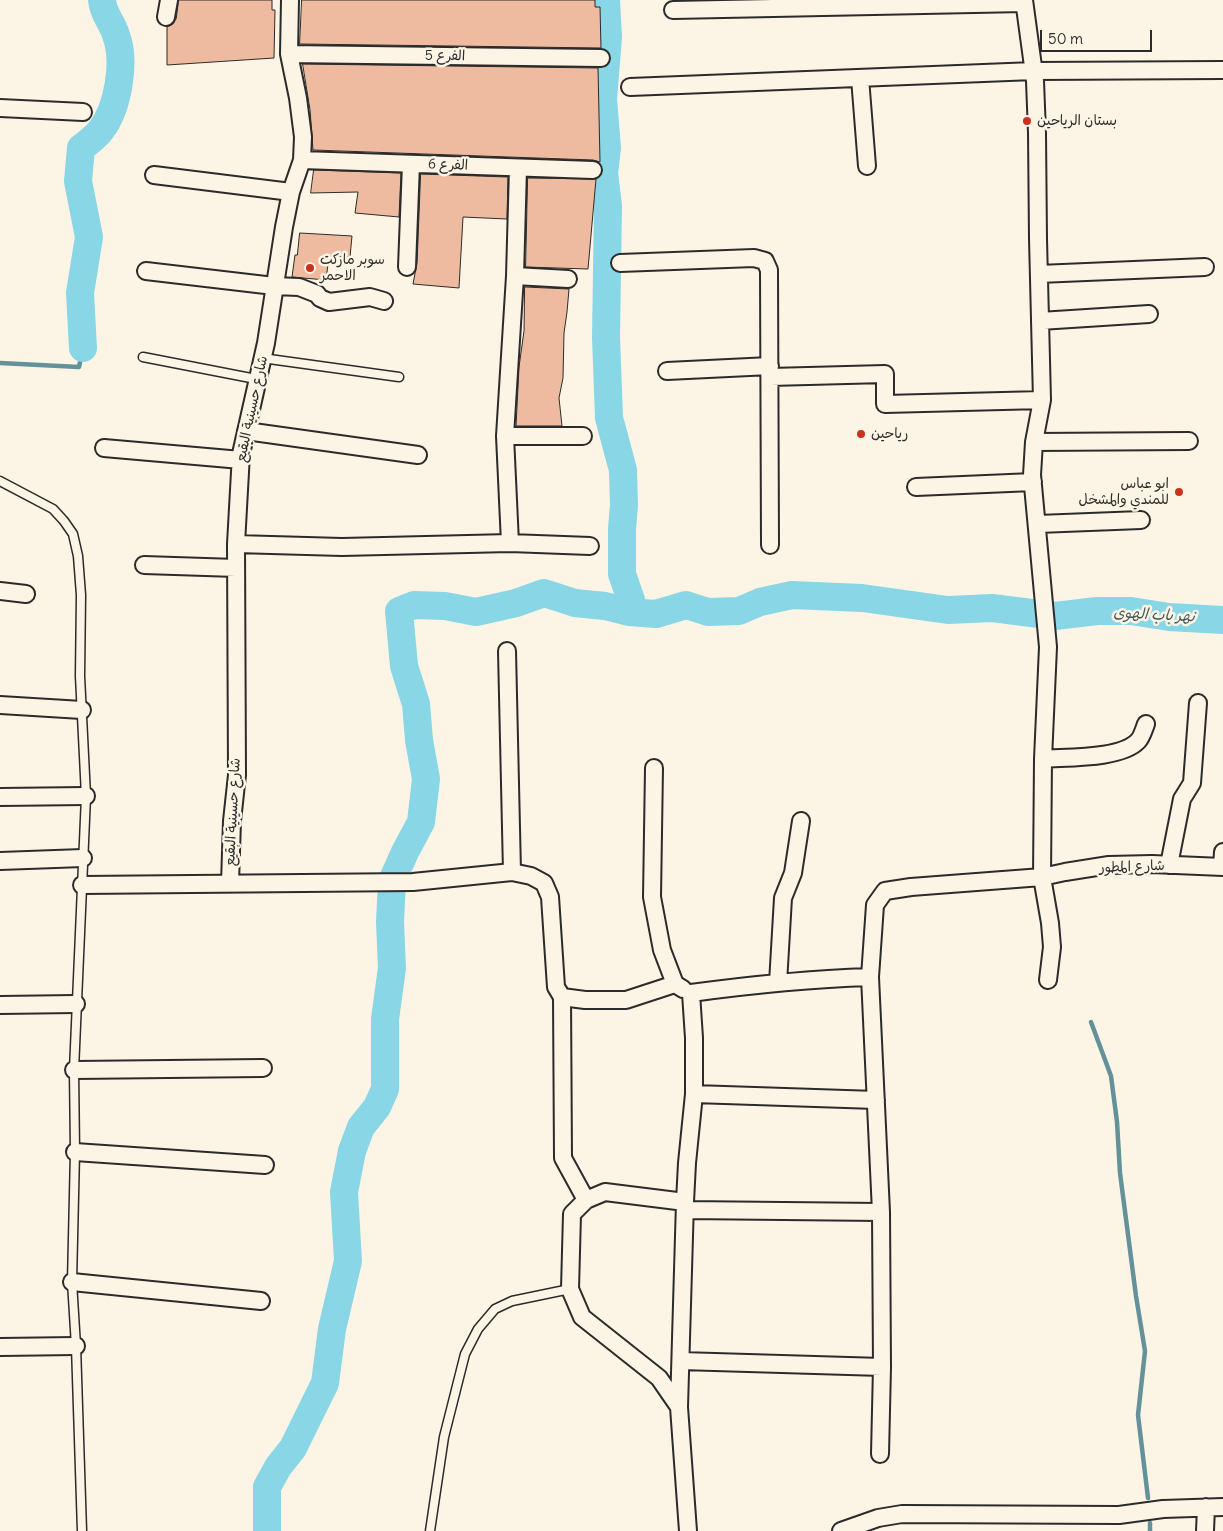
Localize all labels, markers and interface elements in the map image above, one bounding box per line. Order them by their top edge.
scale bar [1043,20,1156,52]
text: 50 m [1048,29,1083,48]
street label: الفرع 5 [425,47,465,65]
place label: بستان الرياحين [1037,113,1117,129]
marker: بستان الرياحين [1021,115,1033,127]
street label: الفرع 6 [428,156,468,174]
place label: سوبر ماركت الاحمر [320,252,385,284]
marker: سوبر ماركت الاحمر [304,262,316,274]
street label: شارع حسينية البقيع [233,354,271,464]
place label: رياحين [871,426,908,442]
marker: رياحين [855,428,867,440]
place label: ابو عباس للمندي والمشخل [1079,476,1169,508]
marker: ابو عباس للمندي والمشخل [1173,486,1185,498]
water label: نهر باب الهوى [1113,604,1195,626]
street label: شارع حسينية البقيع [222,757,244,867]
street label: شارع المطور [1099,857,1165,877]

